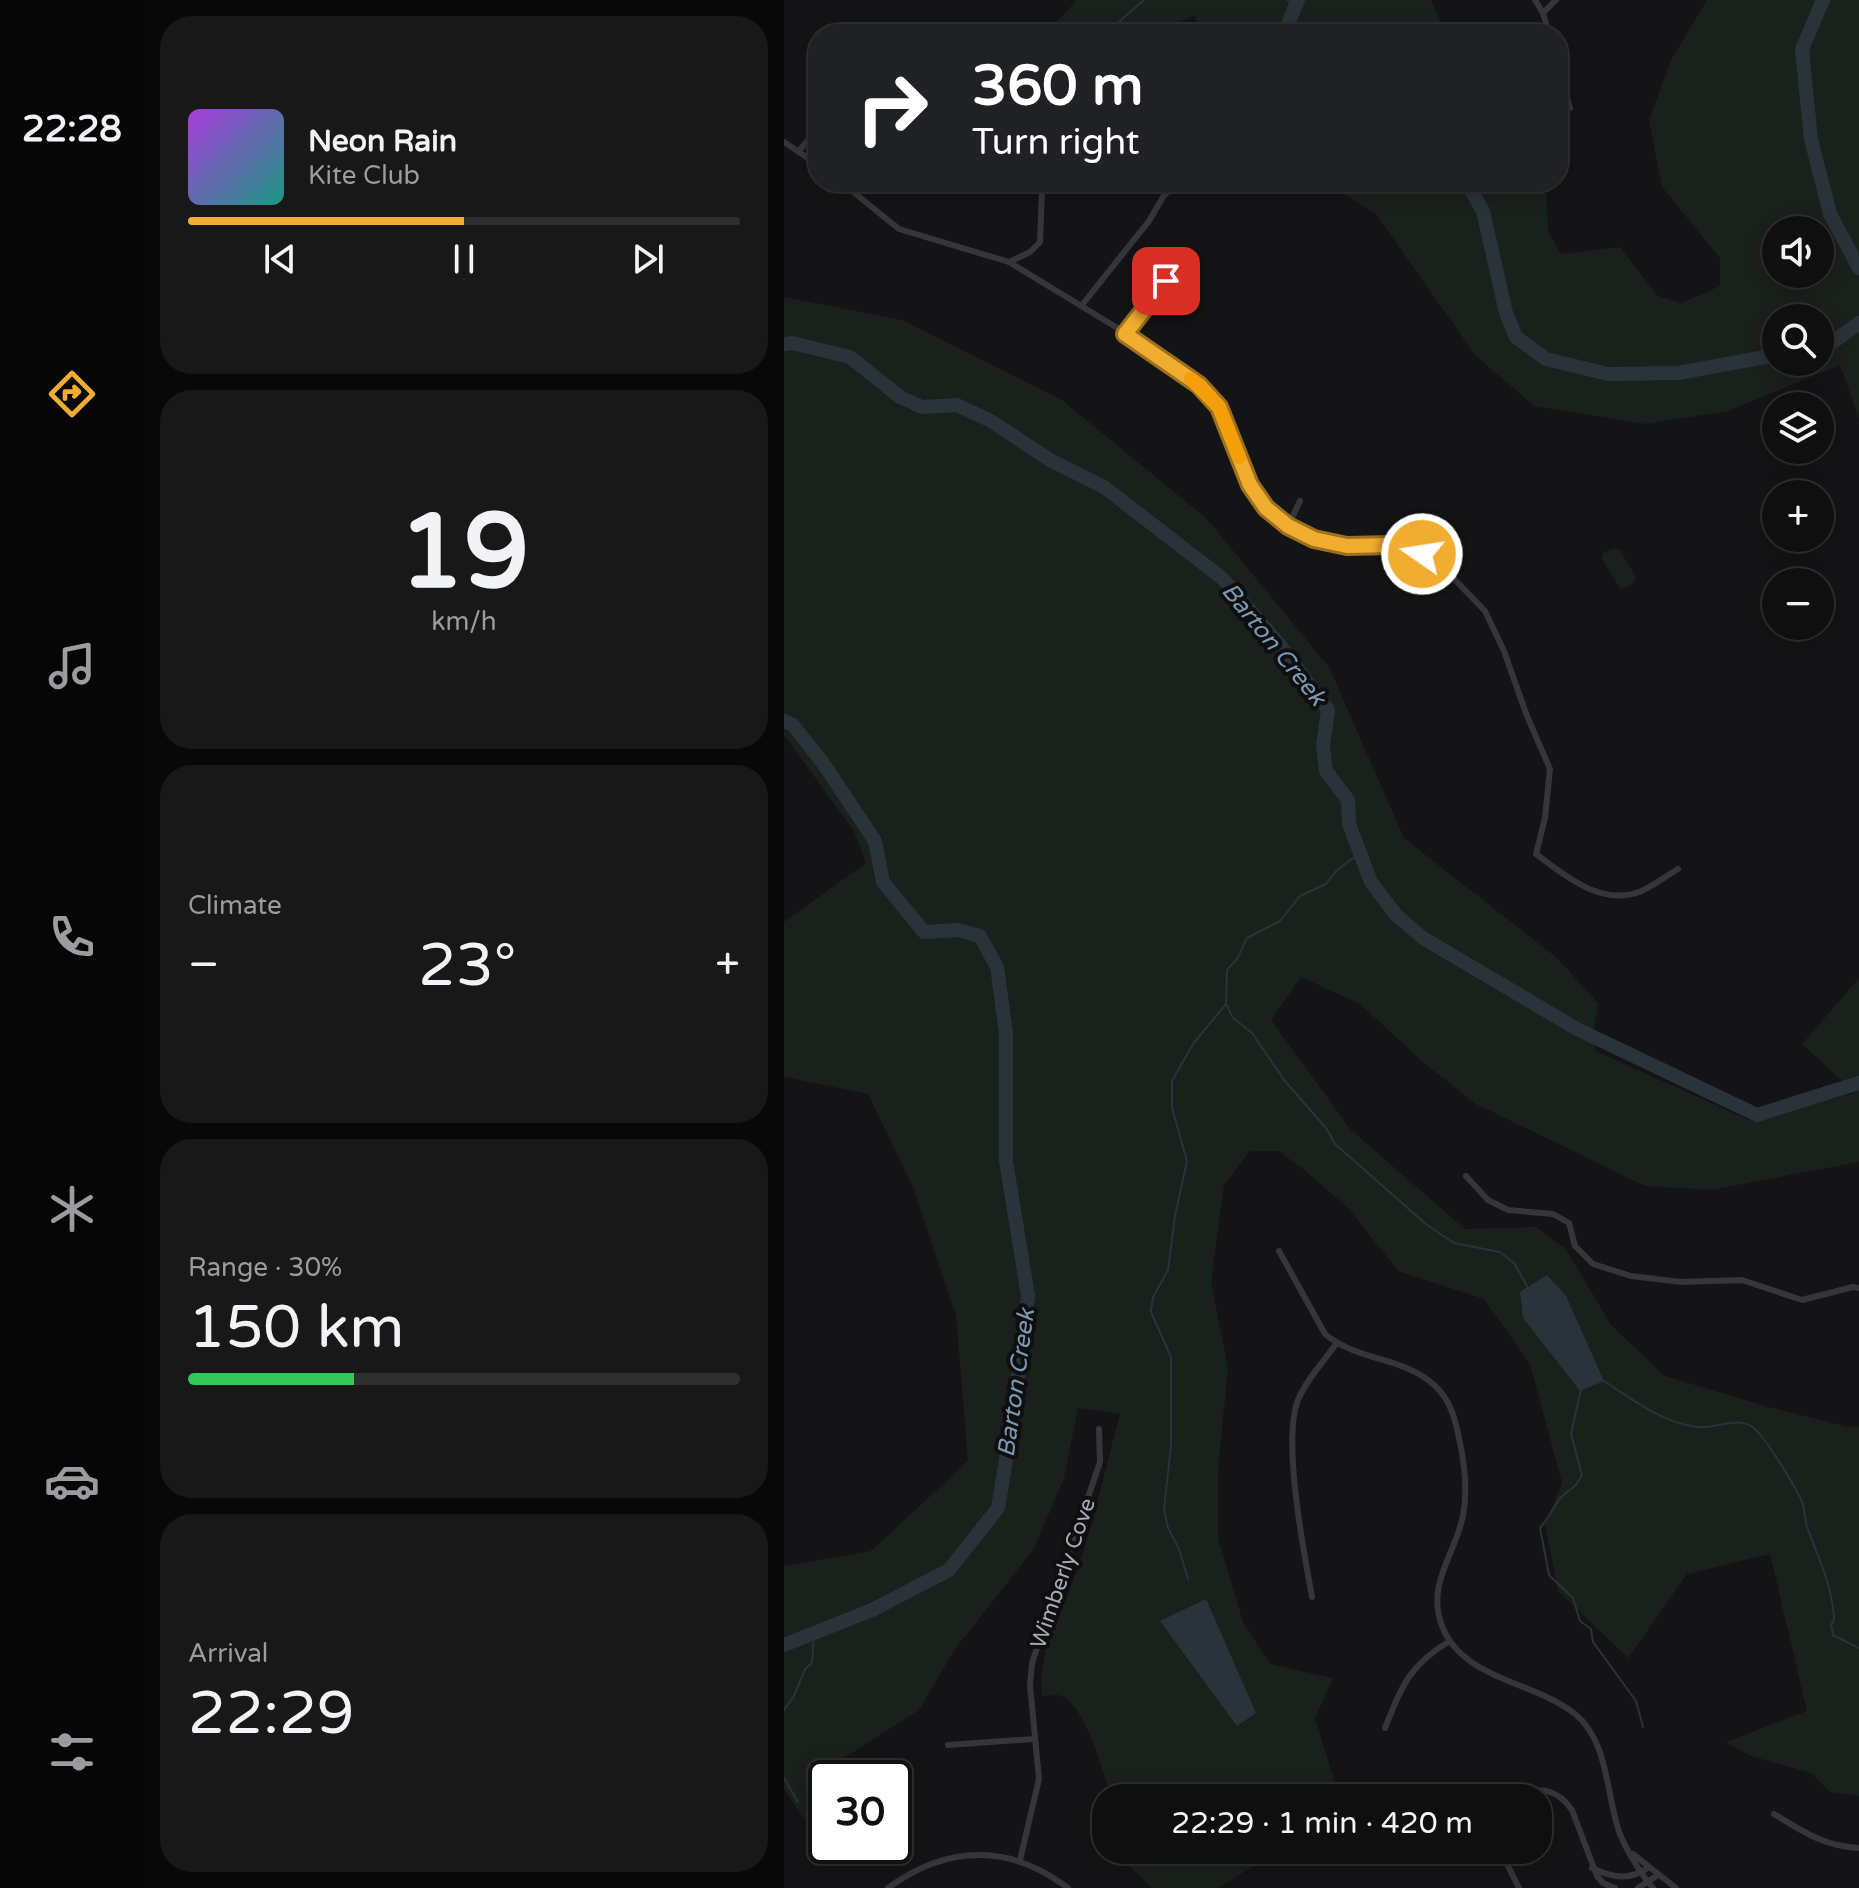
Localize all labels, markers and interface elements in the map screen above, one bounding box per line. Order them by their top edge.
text: 360 m [972,53,1143,120]
icon: right [840,56,944,160]
text: 22:28 [22,108,122,151]
text: Turn right [972,121,1139,164]
text: Neon Rain [308,123,457,160]
text: Kite Club [308,160,420,191]
map controls [1762,216,1834,640]
button: sound [1762,216,1834,288]
icon: previous [258,237,302,281]
icon: pause [442,237,486,281]
icon: next [626,237,670,281]
pin [1132,247,1200,315]
icon: arrive [1144,259,1188,303]
button: search [1762,304,1834,376]
icon: directions [44,366,100,422]
button: layers [1762,392,1834,464]
button: + [1762,480,1834,552]
text: 19 [399,491,529,616]
position arrow [1380,512,1464,596]
button: − [1762,568,1834,640]
water label: Barton Creek [1215,577,1333,713]
text: km/h [431,606,497,637]
icon: music [44,638,100,694]
text: Climate [188,890,282,921]
icon: phone [44,909,100,965]
text: 23° [418,930,516,1002]
text: − [188,939,219,992]
text: + [715,939,740,992]
icon: climate [44,1181,100,1237]
text: Range · 30% [188,1252,342,1283]
text: 150 km [188,1292,404,1364]
water label: Barton Creek [992,1305,1042,1459]
icon: car [44,1453,100,1509]
street label: Wimberly Cove [1025,1495,1101,1652]
text: Arrival [188,1638,268,1669]
text: 22:29 [188,1678,354,1750]
icon: filters [44,1724,100,1780]
speed limit sign: 30 [808,1760,912,1864]
text: 22:29 · 1 min · 420 m [1171,1805,1473,1842]

